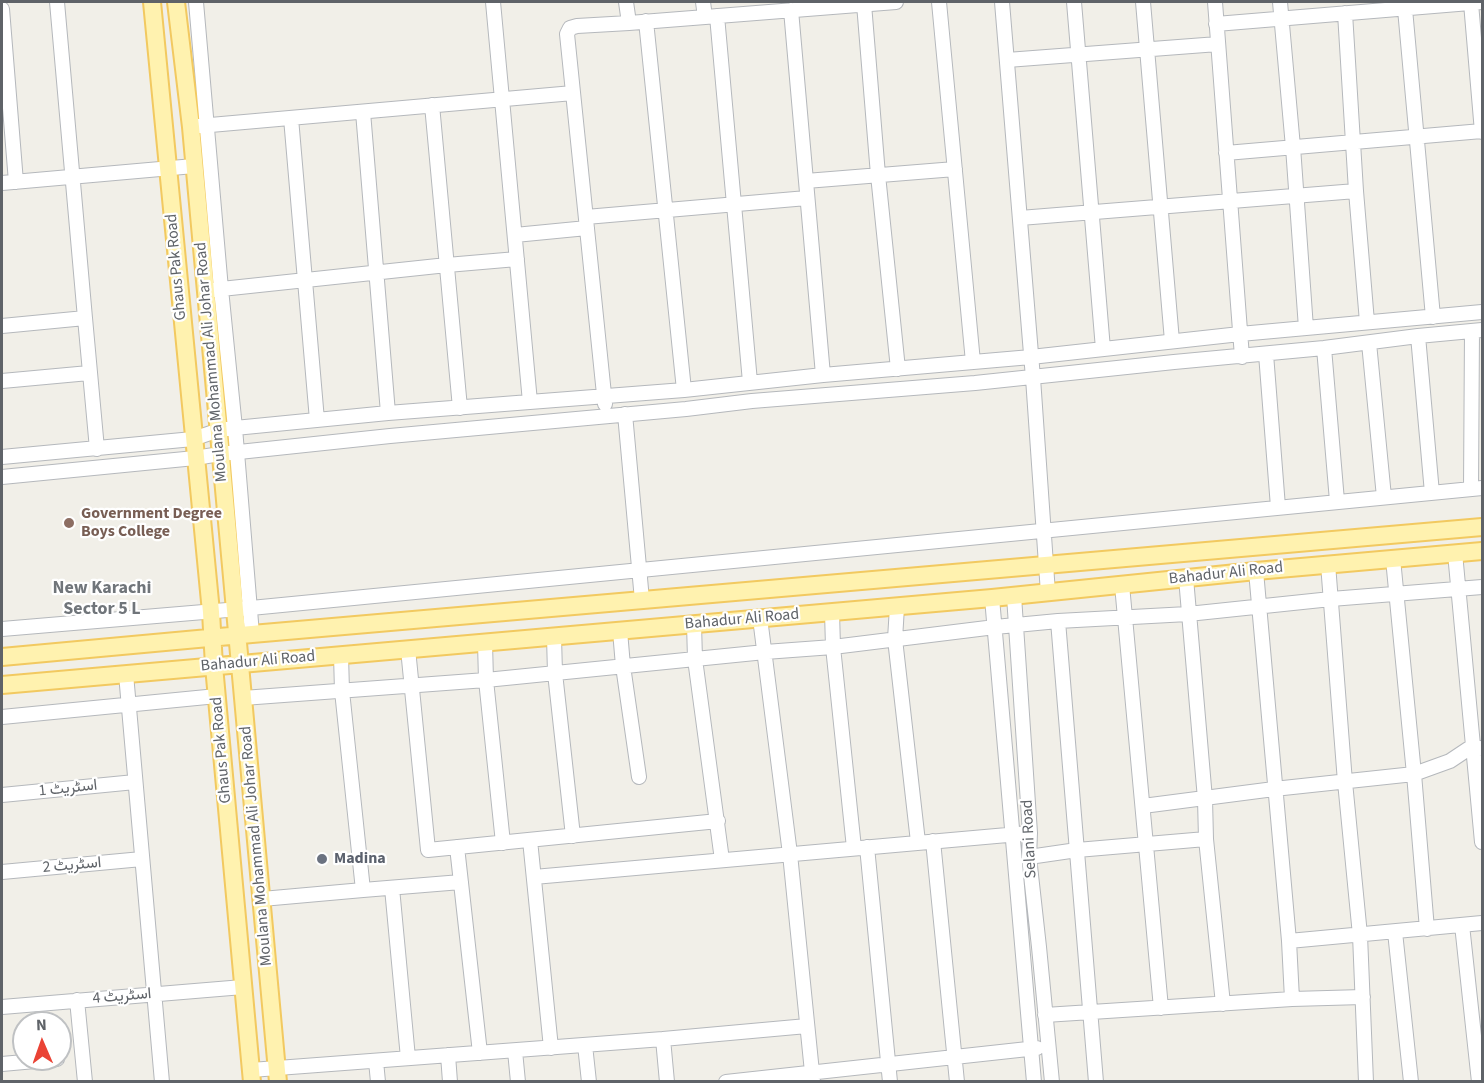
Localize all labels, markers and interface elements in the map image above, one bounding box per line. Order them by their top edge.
street label: Ghaus Pak Road [163,213,191,321]
street label: Moulana Mohammad Ali Johar Road [192,241,232,483]
place label: Government Degree Boys College [81,504,222,542]
marker: Government Degree Boys College [62,516,76,530]
street label: Bahadur Ali Road [1168,558,1284,590]
district label: New Karachi Sector 5 L [52,578,152,620]
street label: Bahadur Ali Road [684,605,800,635]
street label: Bahadur Ali Road [200,647,316,677]
street label: Ghaus Pak Road [208,696,236,804]
street label: Moulana Mohammad Ali Johar Road [237,725,277,967]
street label: اسٹریٹ 1 [38,776,98,802]
street label: Selani Road [1018,799,1042,879]
place label: Madina [334,849,386,869]
marker: Madina [315,852,329,866]
street label: اسٹریٹ 2 [42,854,102,878]
street label: اسٹریٹ 4 [92,985,152,1009]
north arrow [12,1011,72,1071]
text: N [36,1014,47,1036]

